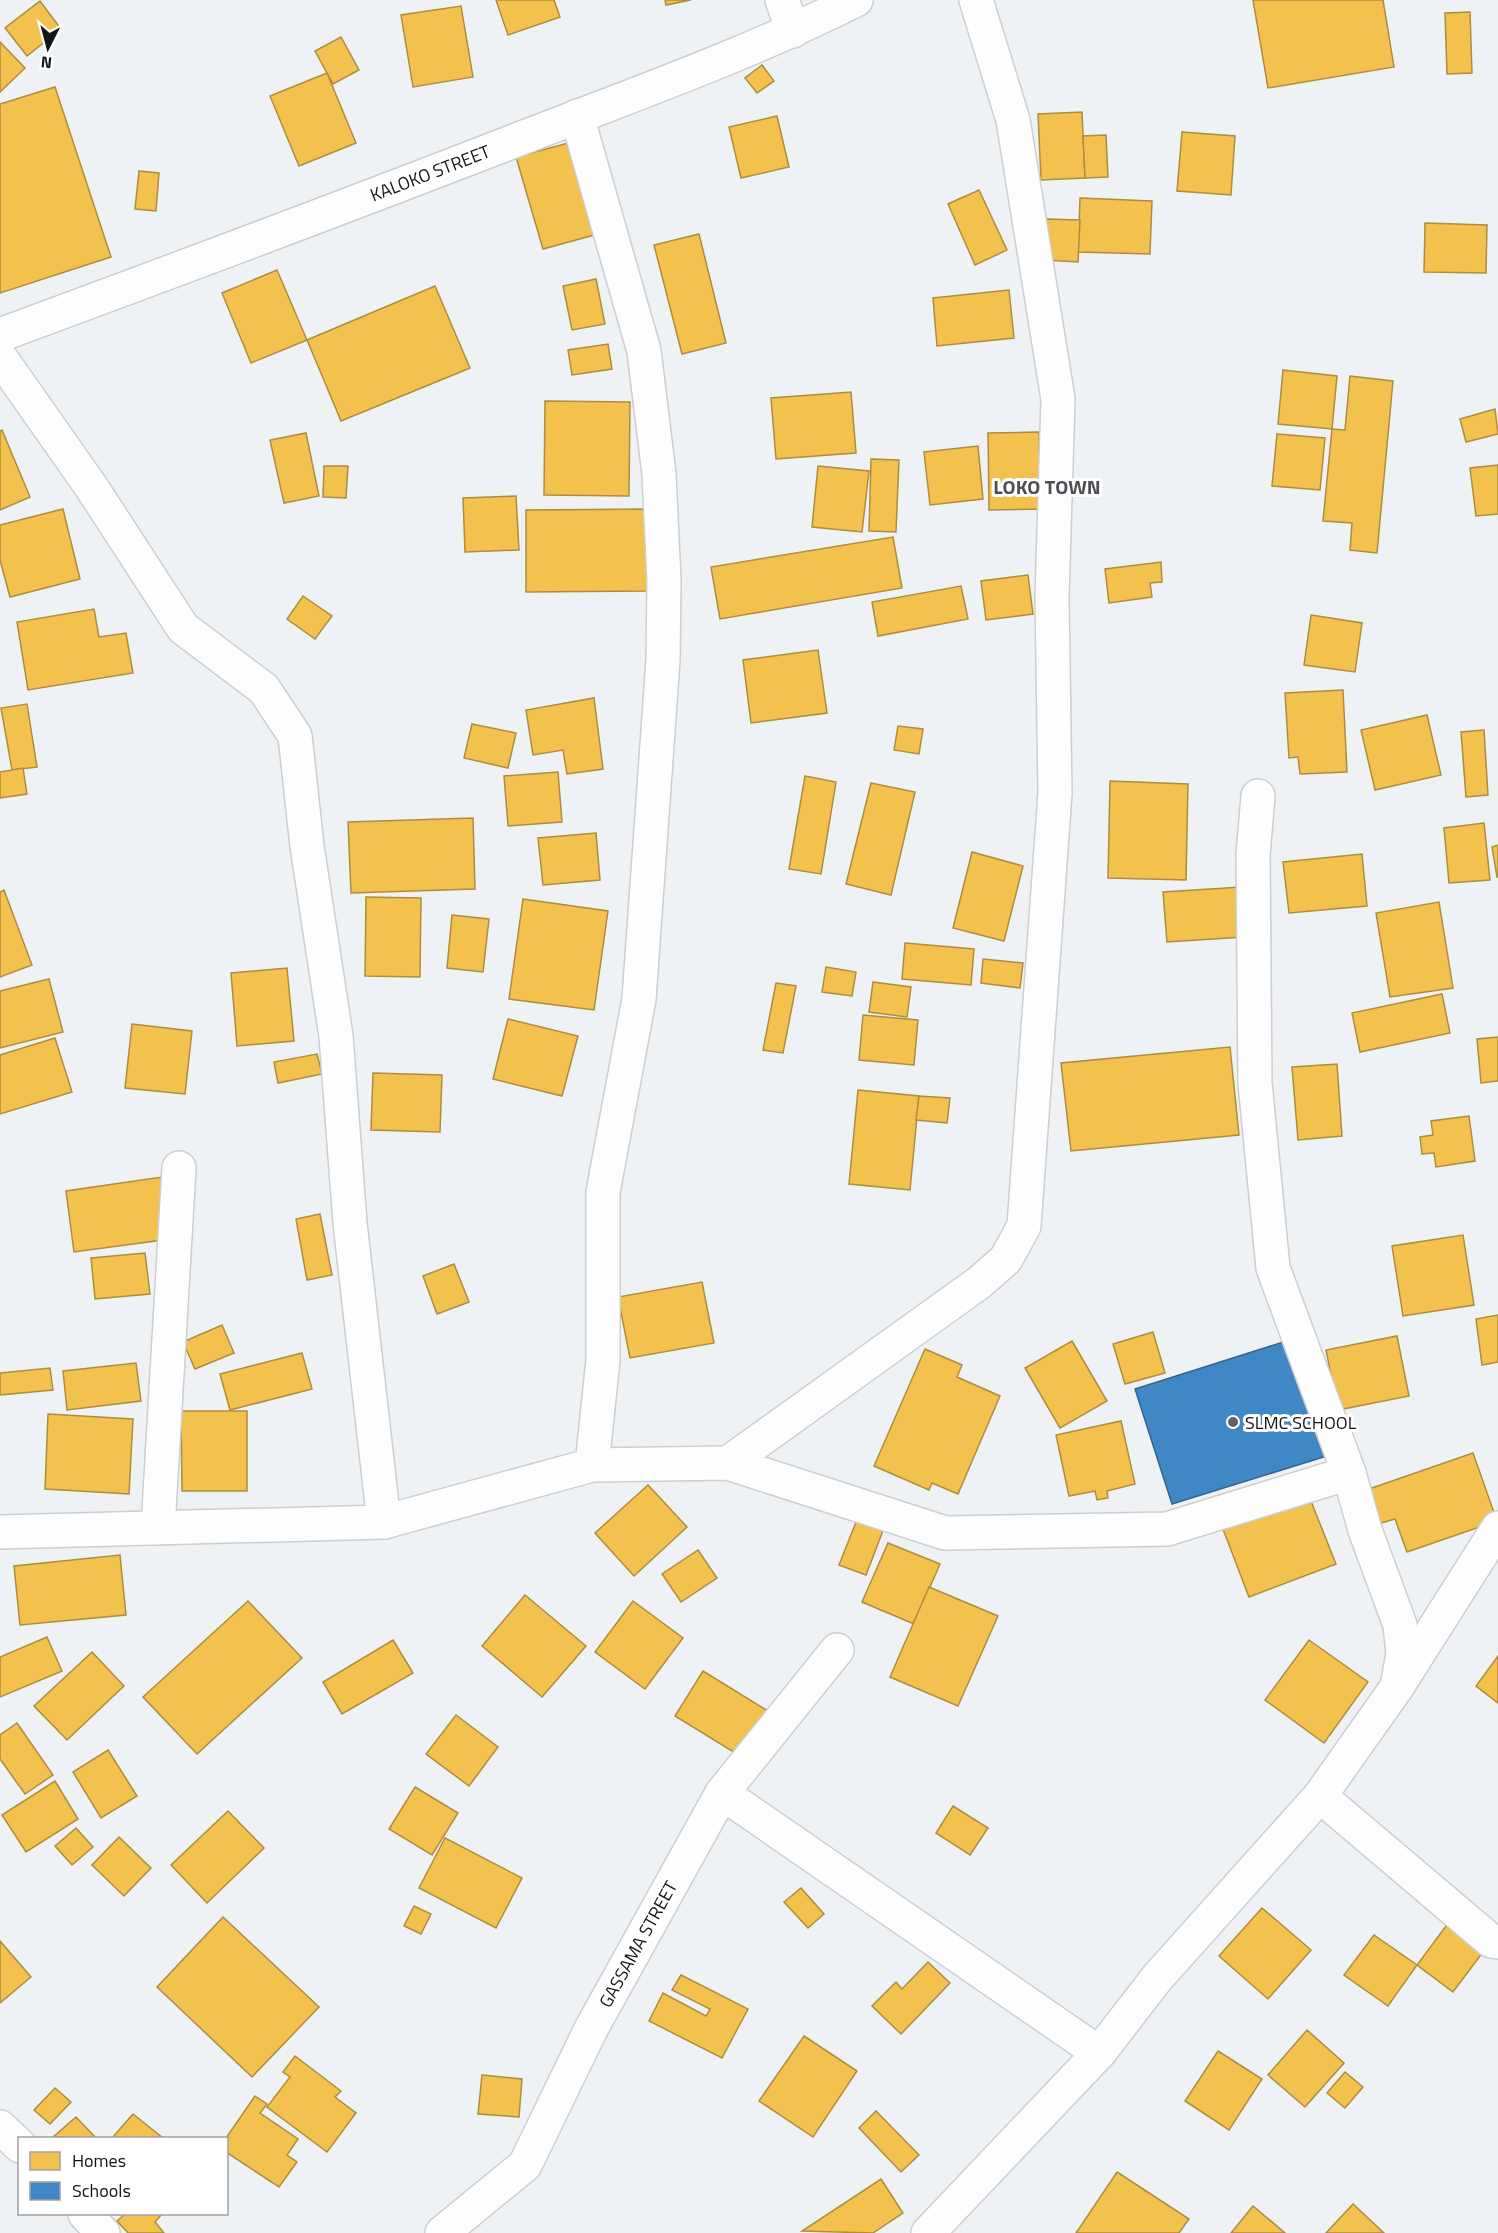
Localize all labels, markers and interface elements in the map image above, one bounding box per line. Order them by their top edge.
north arrow [18,18,78,78]
text: N [40,50,53,75]
street label: KALOKO STREET [366,138,494,208]
district label: LOKO TOWN [993,471,1101,502]
place label: SLMC SCHOOL [1245,1409,1357,1436]
marker: SLMC SCHOOL [1226,1415,1240,1429]
street label: GASSAMA STREET [592,1875,684,2012]
legend [18,2137,228,2215]
text: Homes [72,2147,126,2174]
text: Schools [72,2177,131,2204]

